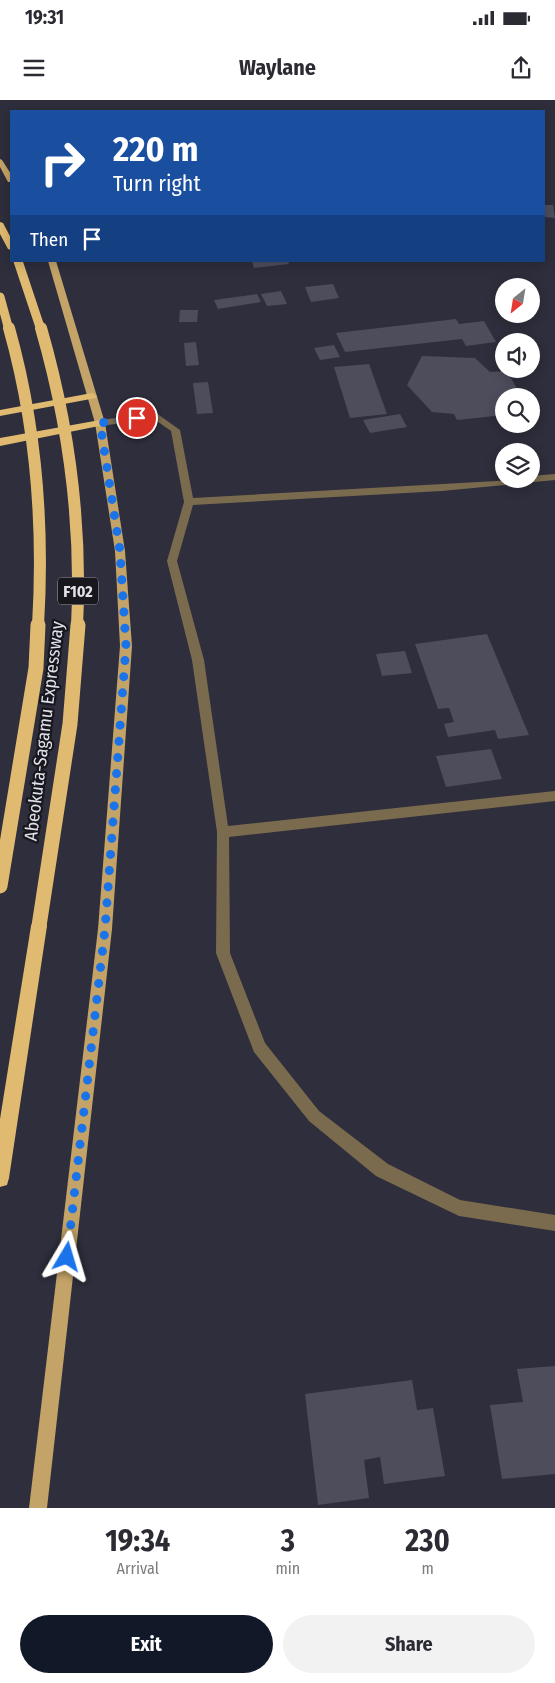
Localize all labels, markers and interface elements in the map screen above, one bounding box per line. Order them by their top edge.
text: 19:31 [25,6,64,29]
icon: menu [20,54,48,82]
text: Waylane [239,54,316,81]
icon: share [507,54,535,82]
text: 220 m [113,128,199,170]
icon: right [30,130,95,195]
text: Turn right [113,170,201,197]
icon: arrive [78,225,106,253]
text: Then [30,228,68,251]
north arrow [495,278,540,322]
map controls [495,278,540,488]
button: sound [495,333,540,378]
button: search [495,388,540,433]
pin [116,397,158,439]
icon: arrive [123,404,151,432]
button: layers [495,443,540,488]
road number: F102 [58,578,98,604]
street label: Abeokuta-Sagamu Expressway [20,620,68,842]
position arrow [40,1230,92,1282]
text: 19:34 [105,1523,170,1559]
text: 3 [281,1523,295,1559]
text: 230 [405,1523,450,1559]
text: Arrival [117,1559,159,1578]
text: min [275,1559,300,1578]
text: m [421,1559,434,1578]
button: Exit [20,1615,273,1673]
button: Share [283,1615,535,1673]

